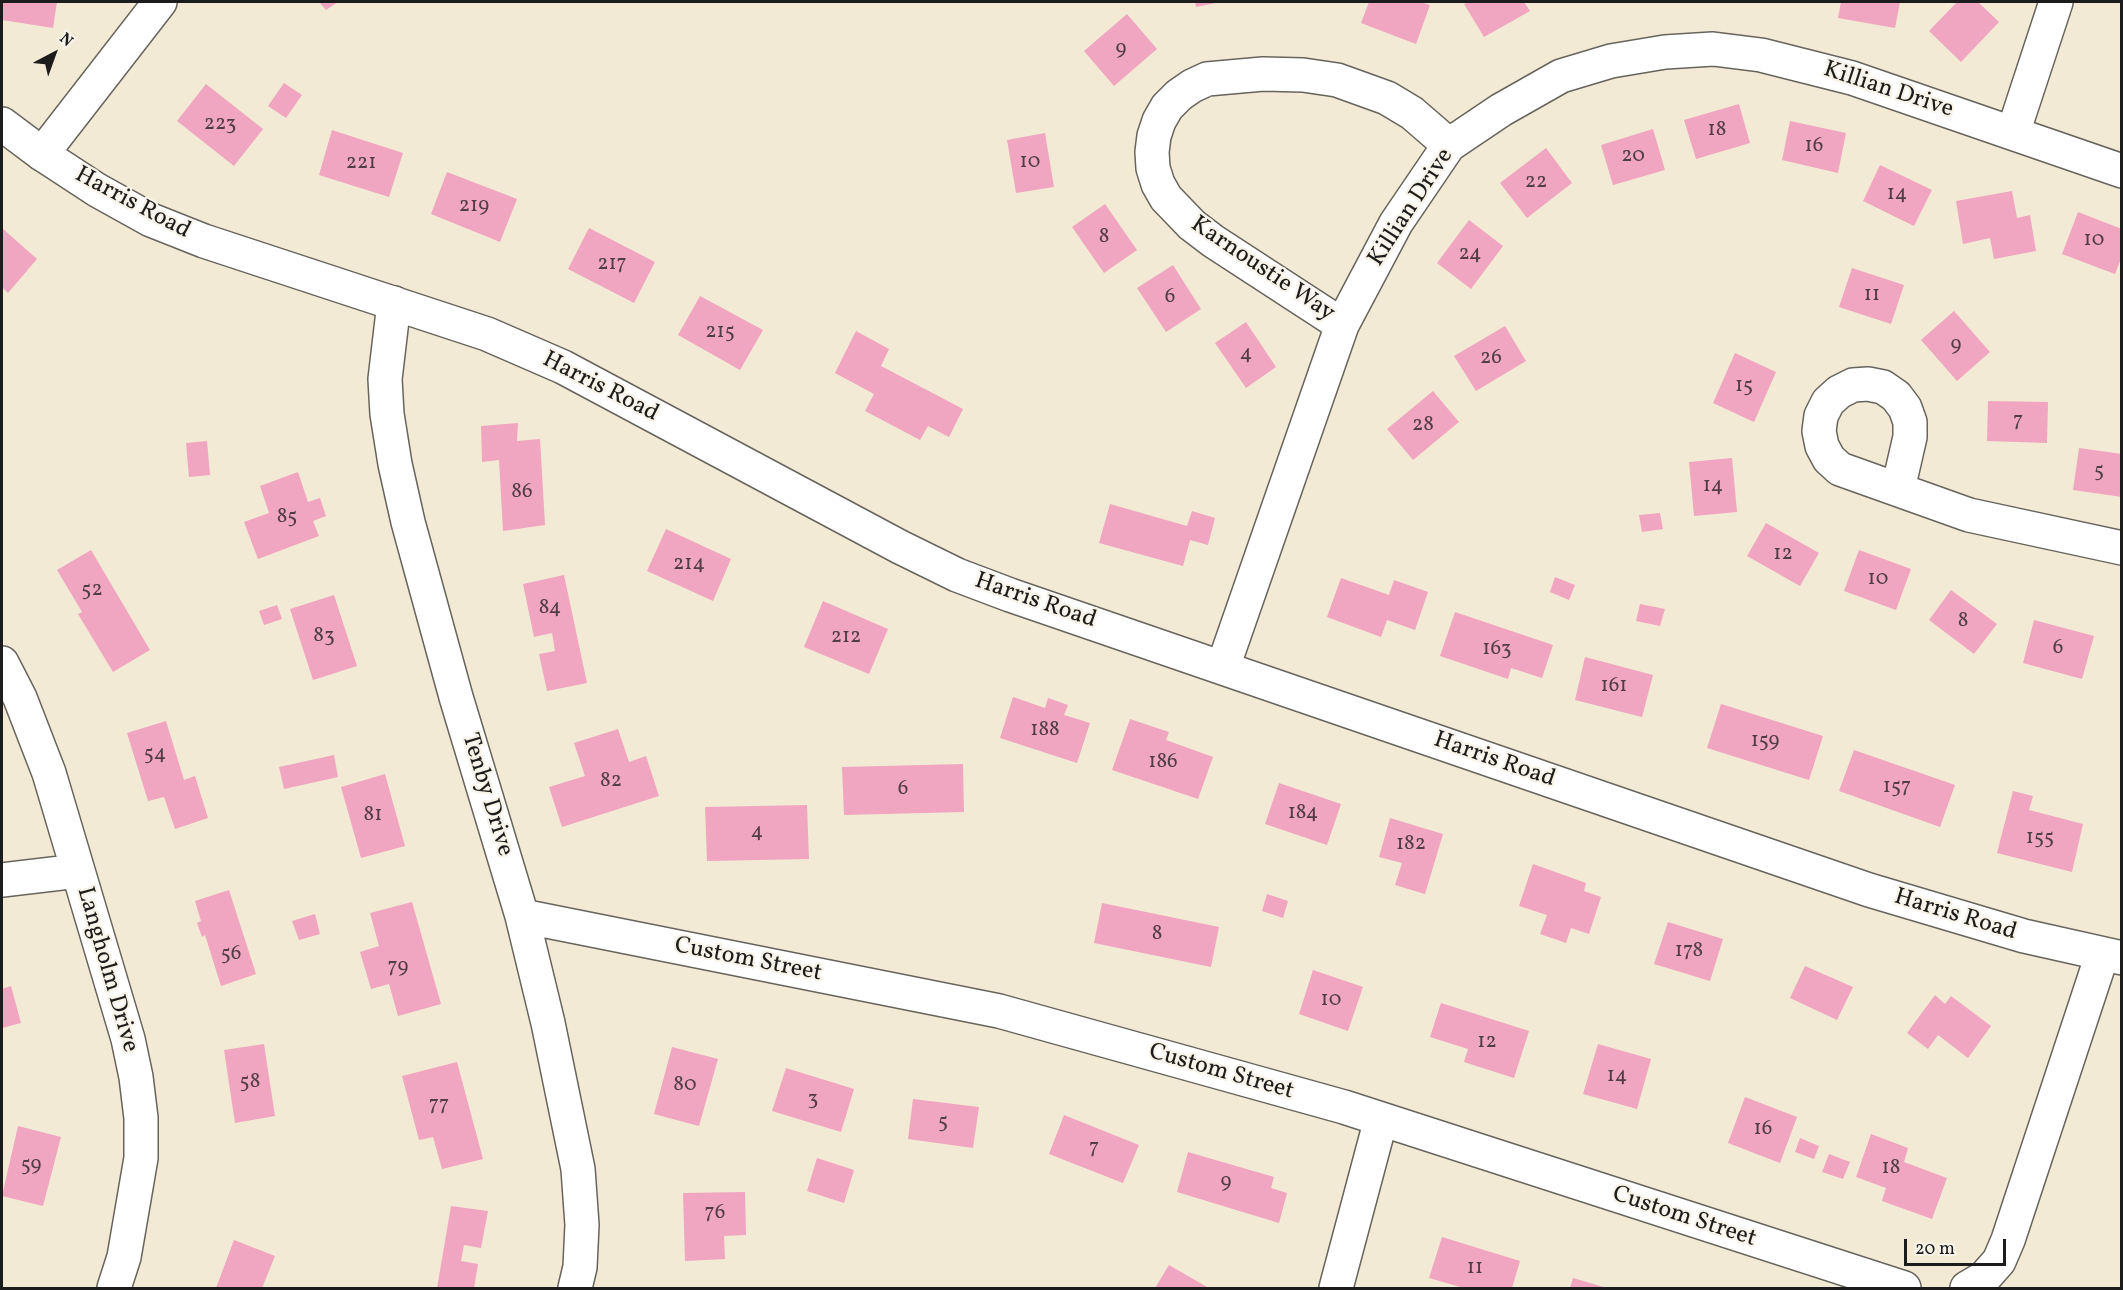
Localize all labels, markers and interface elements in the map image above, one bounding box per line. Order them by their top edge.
north arrow [24,24,84,84]
text: N [54,28,77,53]
house number: 9 [1116,37,1126,63]
street label: Killian Drive [1819,56,1957,126]
house number: 223 [204,112,236,138]
house number: 18 [1708,118,1726,144]
house number: 16 [1805,134,1823,160]
street label: Killian Drive [1363,144,1461,272]
house number: 20 [1621,144,1645,170]
house number: 10 [1020,150,1040,176]
house number: 221 [346,151,376,177]
street label: Harris Road [69,162,195,246]
house number: 22 [1525,170,1547,196]
house number: 14 [1887,182,1907,208]
house number: 219 [459,194,489,220]
street label: Karnoustie Way [1184,211,1340,329]
house number: 8 [1099,225,1109,251]
house number: 10 [2084,228,2104,254]
house number: 24 [1458,242,1482,268]
house number: 217 [597,252,627,278]
house number: 11 [1864,283,1880,309]
house number: 6 [1165,285,1175,311]
house number: 215 [705,320,735,346]
house number: 9 [1951,333,1961,359]
house number: 4 [1240,342,1252,368]
street label: Harris Road [537,346,663,430]
house number: 26 [1480,346,1502,372]
house number: 15 [1735,374,1753,400]
house number: 7 [2013,409,2023,435]
house number: 28 [1412,413,1434,439]
house number: 5 [2094,459,2104,485]
house number: 14 [1703,474,1723,500]
house number: 86 [511,480,533,506]
house number: 85 [277,505,297,531]
house number: 12 [1773,542,1793,568]
house number: 214 [673,552,705,578]
house number: 10 [1868,567,1888,593]
street label: Harris Road [970,568,1100,636]
house number: 52 [81,578,103,604]
house number: 84 [539,596,561,622]
house number: 8 [1958,609,1968,635]
house number: 83 [313,624,335,650]
house number: 212 [831,625,861,651]
house number: 6 [2053,636,2063,662]
house number: 163 [1482,637,1512,663]
house number: 161 [1601,674,1627,700]
house number: 188 [1030,718,1060,744]
street label: Harris Road [1429,727,1559,795]
house number: 159 [1751,729,1779,755]
street label: Tenby Drive [454,730,518,860]
house number: 54 [144,742,166,768]
house number: 186 [1148,750,1178,776]
house number: 82 [600,769,622,795]
house number: 157 [1883,775,1911,801]
house number: 6 [898,777,908,803]
house number: 184 [1288,801,1318,827]
house number: 81 [364,803,382,829]
house number: 4 [751,820,763,846]
house number: 155 [2026,826,2054,852]
house number: 182 [1396,832,1426,858]
street label: Langholm Drive [69,884,143,1056]
street label: Harris Road [1890,884,2020,948]
house number: 8 [1152,922,1162,948]
street label: Custom Street [672,933,824,989]
house number: 178 [1675,939,1703,965]
house number: 56 [221,942,241,968]
house number: 79 [388,955,408,981]
house number: 10 [1321,988,1341,1014]
house number: 12 [1477,1030,1497,1056]
street label: Custom Street [1145,1039,1297,1107]
house number: 14 [1607,1064,1627,1090]
house number: 58 [240,1070,260,1096]
house number: 80 [673,1073,697,1099]
house number: 3 [808,1087,818,1113]
house number: 77 [429,1093,449,1119]
house number: 5 [938,1110,948,1136]
house number: 16 [1754,1117,1772,1143]
house number: 7 [1089,1136,1099,1162]
house number: 59 [21,1153,41,1179]
house number: 18 [1882,1156,1900,1182]
house number: 9 [1221,1170,1231,1196]
street label: Custom Street [1609,1181,1759,1255]
house number: 76 [705,1201,725,1227]
scale bar [1907,1227,2009,1265]
text: 20 m [1915,1237,1955,1262]
house number: 11 [1467,1256,1483,1282]

